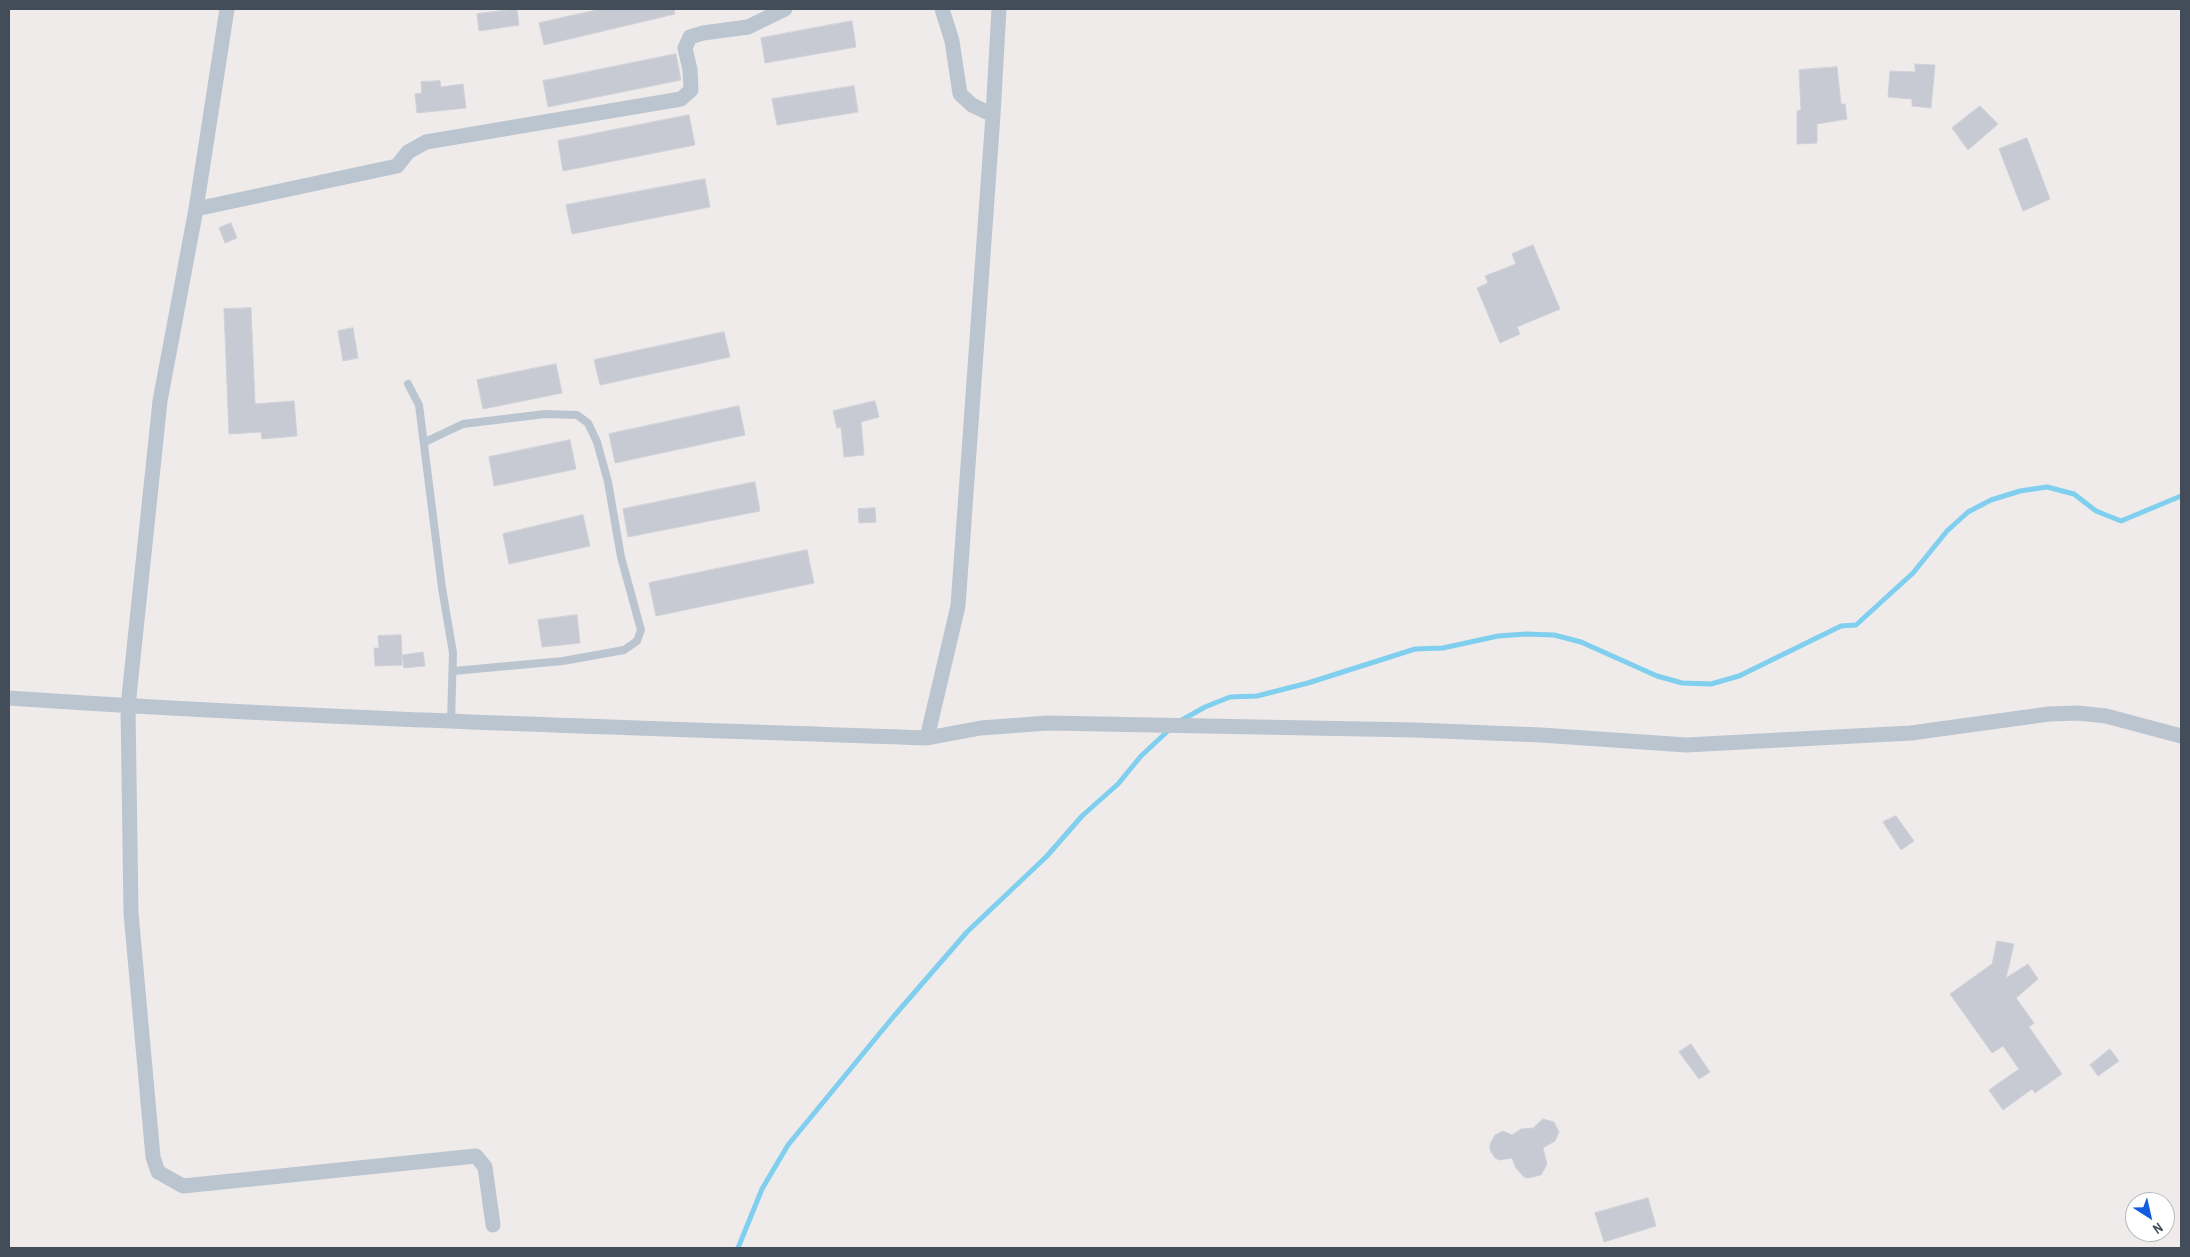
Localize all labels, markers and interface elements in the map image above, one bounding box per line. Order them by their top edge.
north arrow [2125,1192,2175,1242]
text: N [2149,1219,2167,1238]

